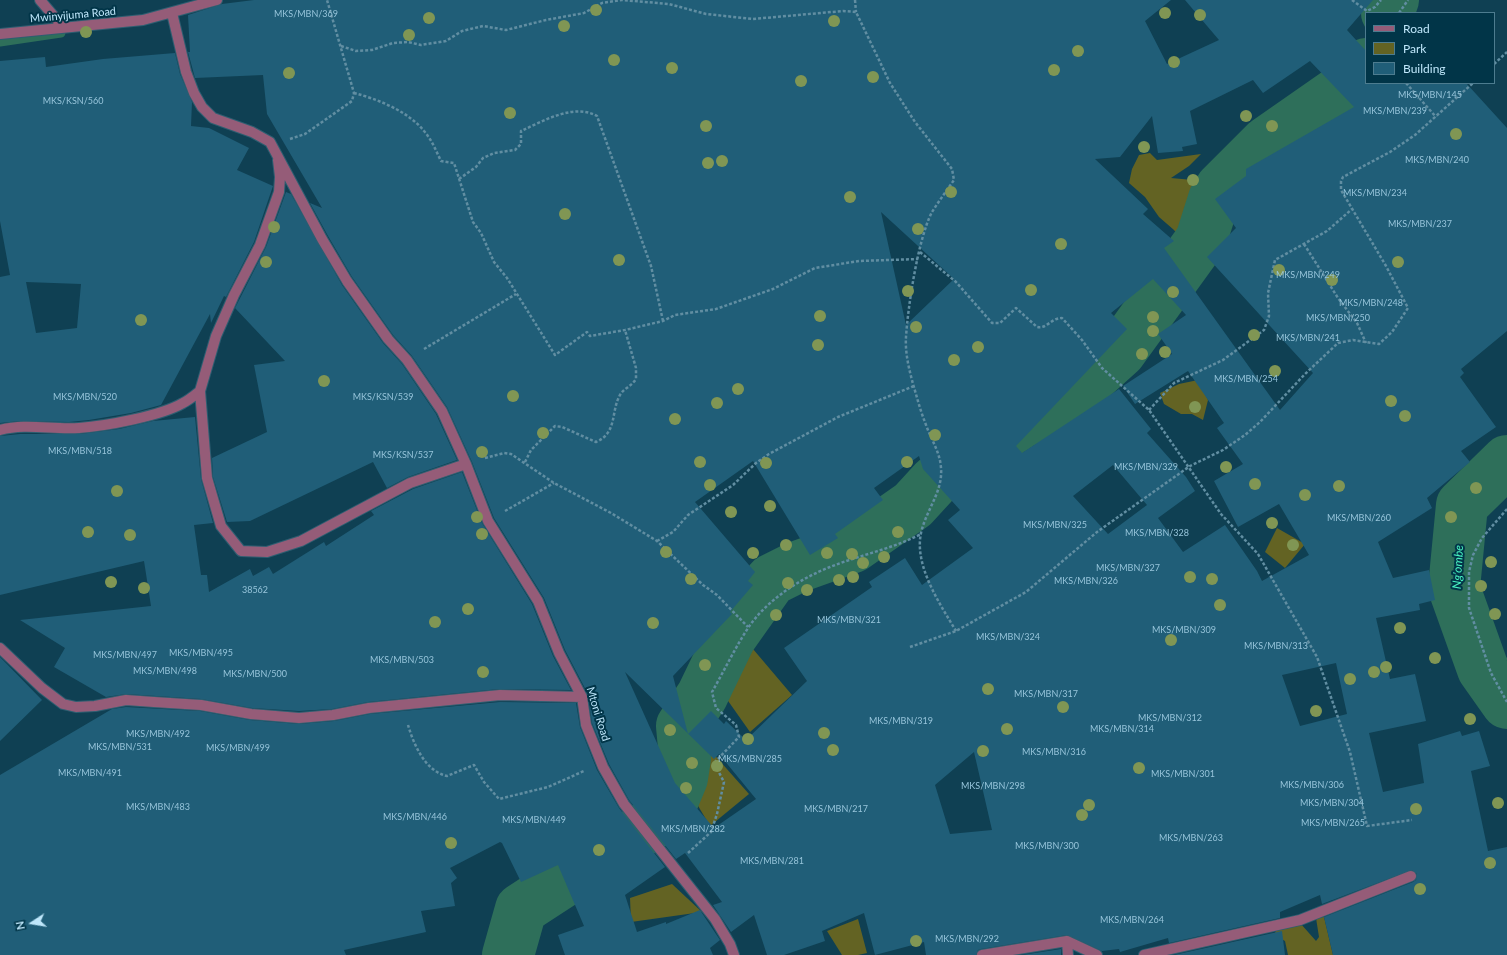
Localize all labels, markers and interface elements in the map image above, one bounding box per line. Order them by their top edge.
street label: Mwinyijuma Road [29,5,117,25]
house number: MKS/MBN/369 [274,9,338,19]
legend [1365,12,1495,84]
text: Road [1403,21,1430,36]
text: Park [1403,41,1426,56]
text: Building [1403,61,1446,76]
house number: MKS/MBN/145 [1398,90,1462,100]
house number: MKS/KSN/560 [43,96,103,106]
house number: MKS/MBN/239 [1363,106,1427,116]
house number: MKS/MBN/240 [1405,155,1469,165]
house number: MKS/MBN/234 [1343,188,1407,198]
house number: MKS/MBN/237 [1388,219,1452,229]
house number: MKS/MBN/249 [1276,270,1340,280]
house number: MKS/MBN/248 [1339,298,1403,308]
house number: MKS/MBN/250 [1306,313,1370,323]
house number: MKS/MBN/241 [1276,333,1340,343]
house number: MKS/MBN/254 [1214,374,1278,384]
house number: MKS/MBN/520 [53,392,117,402]
house number: MKS/KSN/539 [353,392,413,402]
house number: MKS/MBN/518 [48,446,112,456]
house number: MKS/KSN/537 [373,450,433,460]
house number: MKS/MBN/329 [1114,462,1178,472]
house number: MKS/MBN/260 [1327,513,1391,523]
house number: MKS/MBN/325 [1023,520,1087,530]
house number: MKS/MBN/328 [1125,528,1189,538]
water label: Ng'ombe [1450,545,1466,589]
house number: MKS/MBN/327 [1096,563,1160,573]
house number: MKS/MBN/326 [1054,576,1118,586]
house number: 38562 [242,585,268,595]
house number: MKS/MBN/321 [817,615,881,625]
house number: MKS/MBN/309 [1152,625,1216,635]
house number: MKS/MBN/324 [976,632,1040,642]
house number: MKS/MBN/313 [1244,641,1308,651]
house number: MKS/MBN/495 [169,648,233,658]
house number: MKS/MBN/497 [93,650,157,660]
house number: MKS/MBN/503 [370,655,434,665]
house number: MKS/MBN/498 [133,666,197,676]
house number: MKS/MBN/500 [223,669,287,679]
street label: Mtoni Road [583,685,613,743]
house number: MKS/MBN/317 [1014,689,1078,699]
house number: MKS/MBN/312 [1138,713,1202,723]
house number: MKS/MBN/319 [869,716,933,726]
house number: MKS/MBN/314 [1090,724,1154,734]
house number: MKS/MBN/492 [126,729,190,739]
house number: MKS/MBN/531 [88,742,152,752]
house number: MKS/MBN/499 [206,743,270,753]
house number: MKS/MBN/316 [1022,747,1086,757]
house number: MKS/MBN/285 [718,754,782,764]
house number: MKS/MBN/491 [58,768,122,778]
house number: MKS/MBN/301 [1151,769,1215,779]
house number: MKS/MBN/306 [1280,780,1344,790]
house number: MKS/MBN/298 [961,781,1025,791]
house number: MKS/MBN/304 [1300,798,1364,808]
house number: MKS/MBN/483 [126,802,190,812]
house number: MKS/MBN/217 [804,804,868,814]
house number: MKS/MBN/446 [383,812,447,822]
house number: MKS/MBN/449 [502,815,566,825]
house number: MKS/MBN/265 [1301,818,1365,828]
house number: MKS/MBN/282 [661,824,725,834]
house number: MKS/MBN/263 [1159,833,1223,843]
house number: MKS/MBN/300 [1015,841,1079,851]
house number: MKS/MBN/281 [740,856,804,866]
north arrow [12,903,52,943]
house number: MKS/MBN/264 [1100,915,1164,925]
text: N [13,920,27,931]
house number: MKS/MBN/292 [935,934,999,944]

